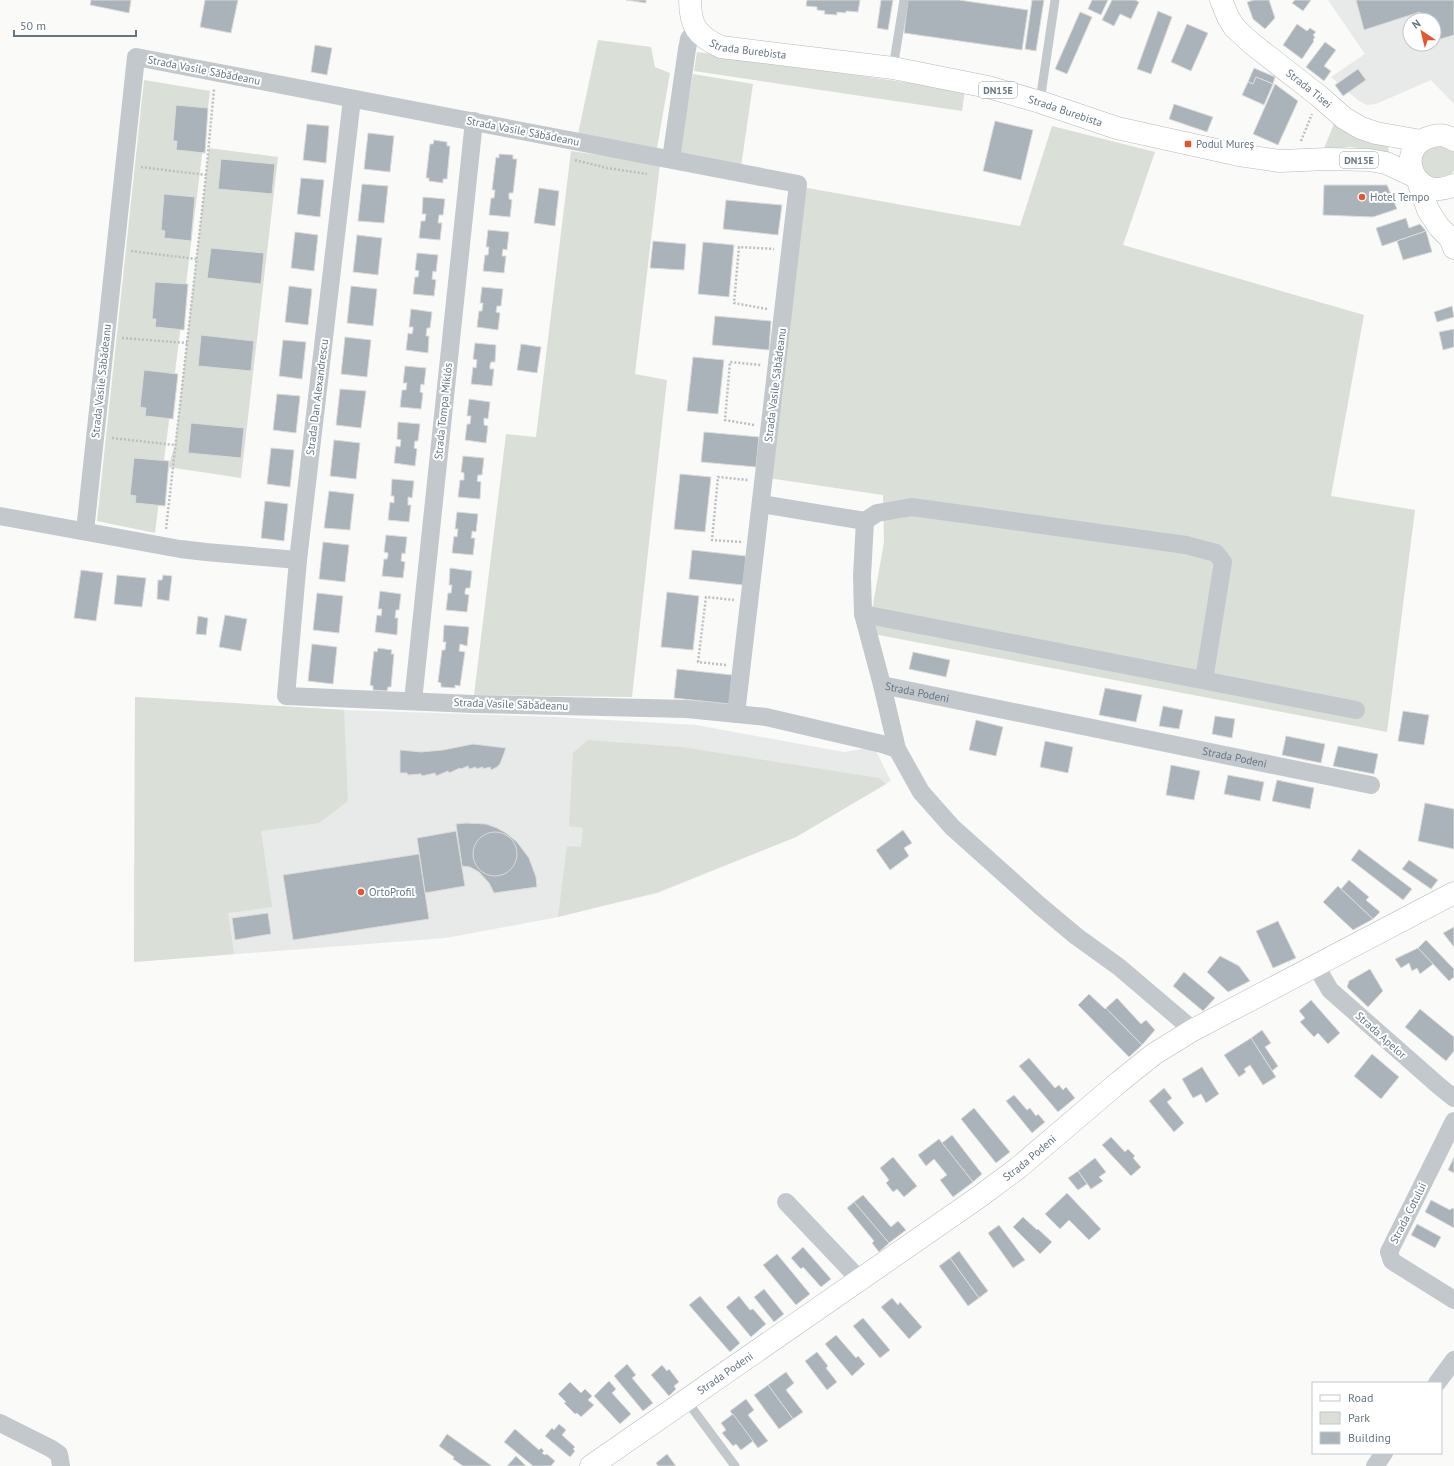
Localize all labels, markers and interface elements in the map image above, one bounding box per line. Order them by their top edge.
scale bar [14,12,136,38]
north arrow [1402,12,1442,52]
text: N [1409,16,1423,32]
text: 50 m [20,18,46,33]
street label: Strada Burebista [707,36,787,62]
street label: Strada Vasile Săbădeanu [146,52,262,88]
street label: Strada Tisei [1283,66,1335,111]
road number: DN15E [979,82,1017,98]
street label: Strada Burebista [1027,92,1104,130]
street label: Strada Vasile Săbădeanu [465,113,581,149]
place label: Podul Mureș [1196,137,1255,151]
marker: Podul Mureș [1183,139,1193,149]
road number: DN15E [1340,152,1378,168]
place label: Hotel Tempo [1370,190,1429,204]
marker: Hotel Tempo [1357,192,1367,202]
street label: Strada Vasile Săbădeanu [88,323,114,439]
street label: Strada Vasile Săbădeanu [761,327,789,443]
street label: Strada Dan Alexandrescu [303,338,331,456]
street label: Strada Tompa Miklós [431,362,455,460]
street label: Strada Podeni [884,679,951,706]
street label: Strada Vasile Săbădeanu [453,695,569,713]
street label: Strada Podeni [1201,744,1268,771]
place label: OrtoProfil [369,885,415,899]
marker: OrtoProfil [356,887,366,897]
street label: Strada Apelor [1353,1009,1409,1062]
street label: Strada Podeni [1000,1132,1059,1184]
street label: Strada Cotului [1387,1180,1429,1246]
street label: Strada Podeni [694,1349,756,1397]
legend [1312,1382,1442,1454]
text: Road [1348,1390,1373,1405]
text: Park [1348,1410,1370,1425]
text: Building [1348,1430,1391,1445]

